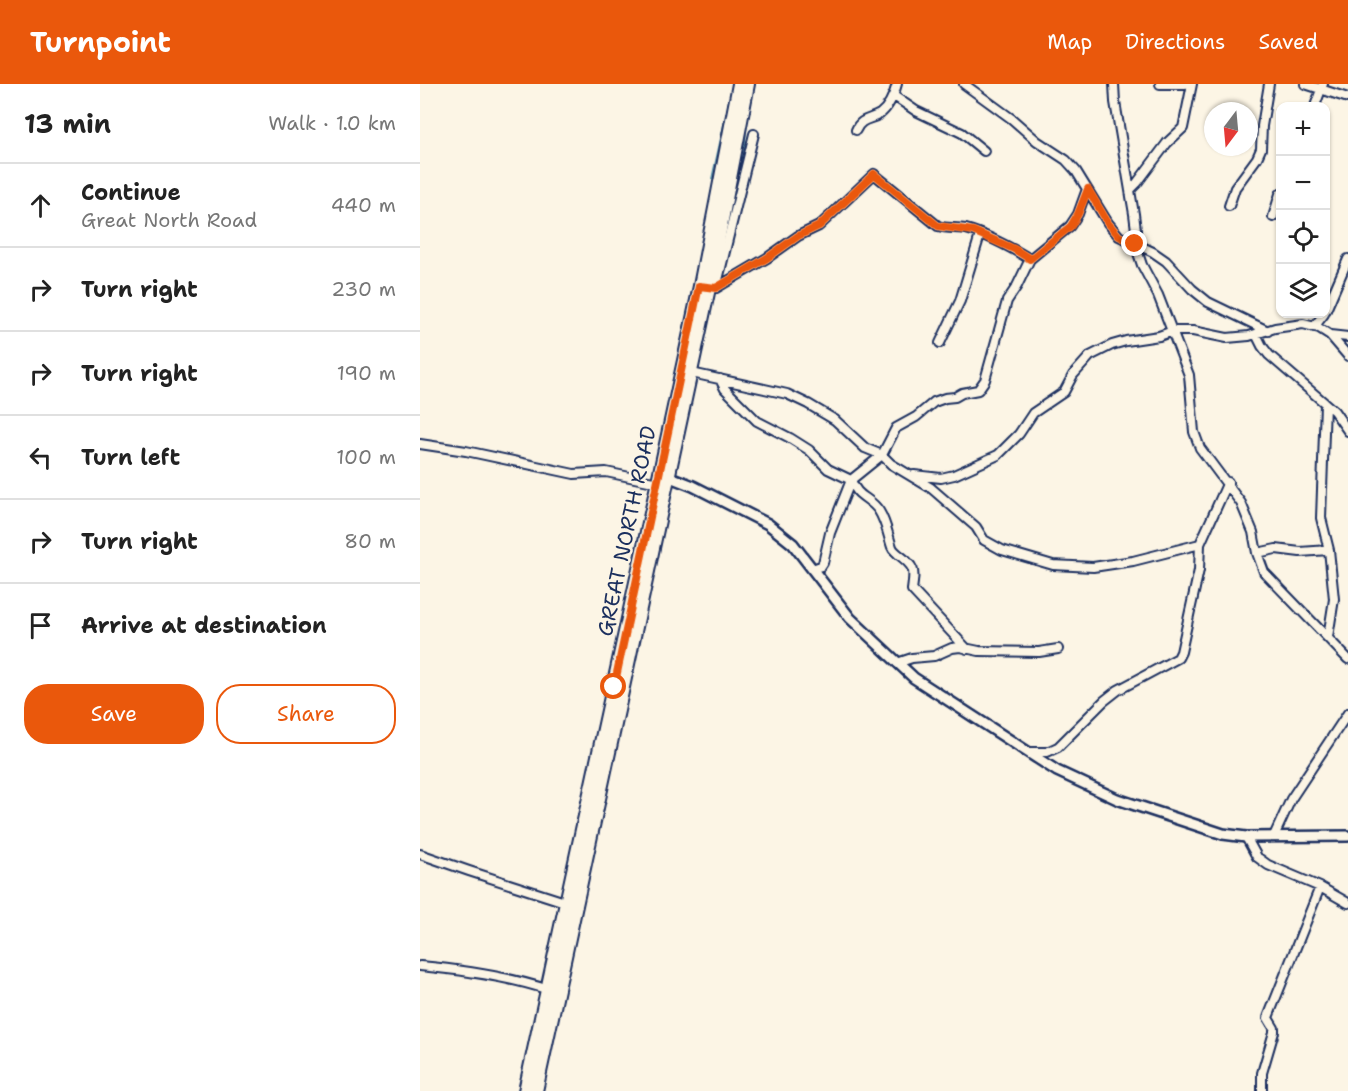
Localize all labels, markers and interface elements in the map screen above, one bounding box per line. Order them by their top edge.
text: Turnpoint [30,23,171,61]
text: Map [1047,28,1092,56]
text: Directions [1125,28,1225,56]
text: Saved [1258,28,1318,56]
north arrow [1204,102,1258,156]
map controls [1276,102,1330,318]
button: + [1276,102,1330,156]
text: 13 min [24,106,111,141]
text: Walk · 1.0 km [268,110,396,136]
button: − [1276,156,1330,210]
text: Continue [81,178,181,207]
icon: ahead [24,189,57,222]
text: 440 m [331,192,396,218]
text: Great North Road [81,207,257,233]
button: locate [1276,210,1330,264]
route end [1121,230,1147,256]
button: layers [1276,264,1330,318]
icon: right [24,273,57,306]
text: Turn right [81,275,198,304]
text: 230 m [331,276,396,302]
icon: right [24,357,57,390]
text: Turn right [81,359,198,388]
text: 190 m [337,360,396,386]
street label: GREAT NORTH ROAD [591,423,663,639]
icon: left [24,441,57,474]
text: Turn left [81,443,180,472]
text: 100 m [336,444,396,470]
icon: right [24,525,57,558]
text: Turn right [81,527,198,556]
text: 80 m [344,528,396,554]
icon: arrive [24,609,57,642]
text: Arrive at destination [81,611,327,640]
route start [600,673,626,699]
button: Save [24,684,204,744]
button: Share [216,684,396,744]

